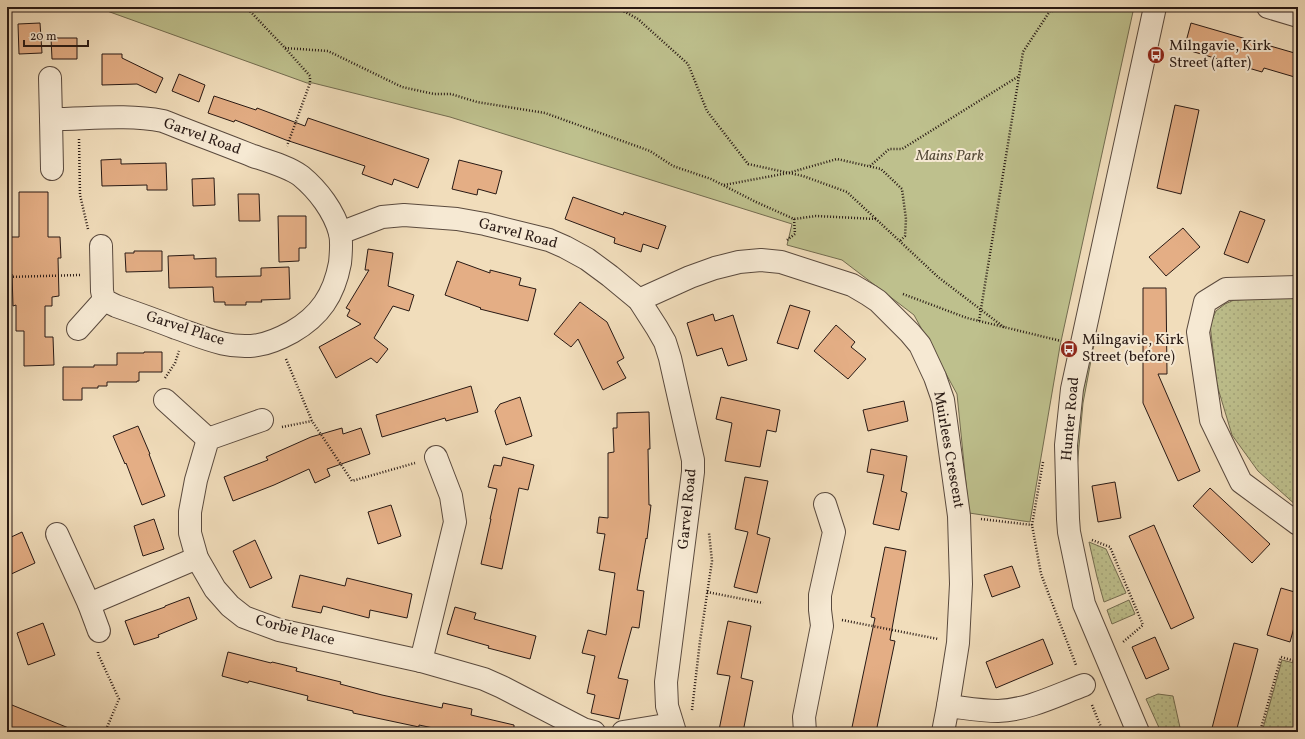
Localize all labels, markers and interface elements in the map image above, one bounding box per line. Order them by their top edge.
scale bar [24,22,88,48]
text: 20 m [30,29,57,45]
place label: Milngavie, Kirk Street (after) [1169,36,1271,74]
bus stop icon: Milngavie, Kirk Street (after) [1146,45,1166,65]
street label: Garvel Road [160,113,244,161]
park label: Mains Park [915,146,984,167]
street label: Garvel Road [476,213,560,255]
street label: Garvel Place [143,306,227,352]
place label: Milngavie, Kirk Street (before) [1082,330,1184,368]
bus stop icon: Milngavie, Kirk Street (before) [1059,339,1079,359]
street label: Hunter Road [1057,376,1085,462]
street label: Muirlees Crescent [927,390,969,510]
street label: Garvel Road [673,468,703,550]
street label: Corbie Place [253,610,337,652]

